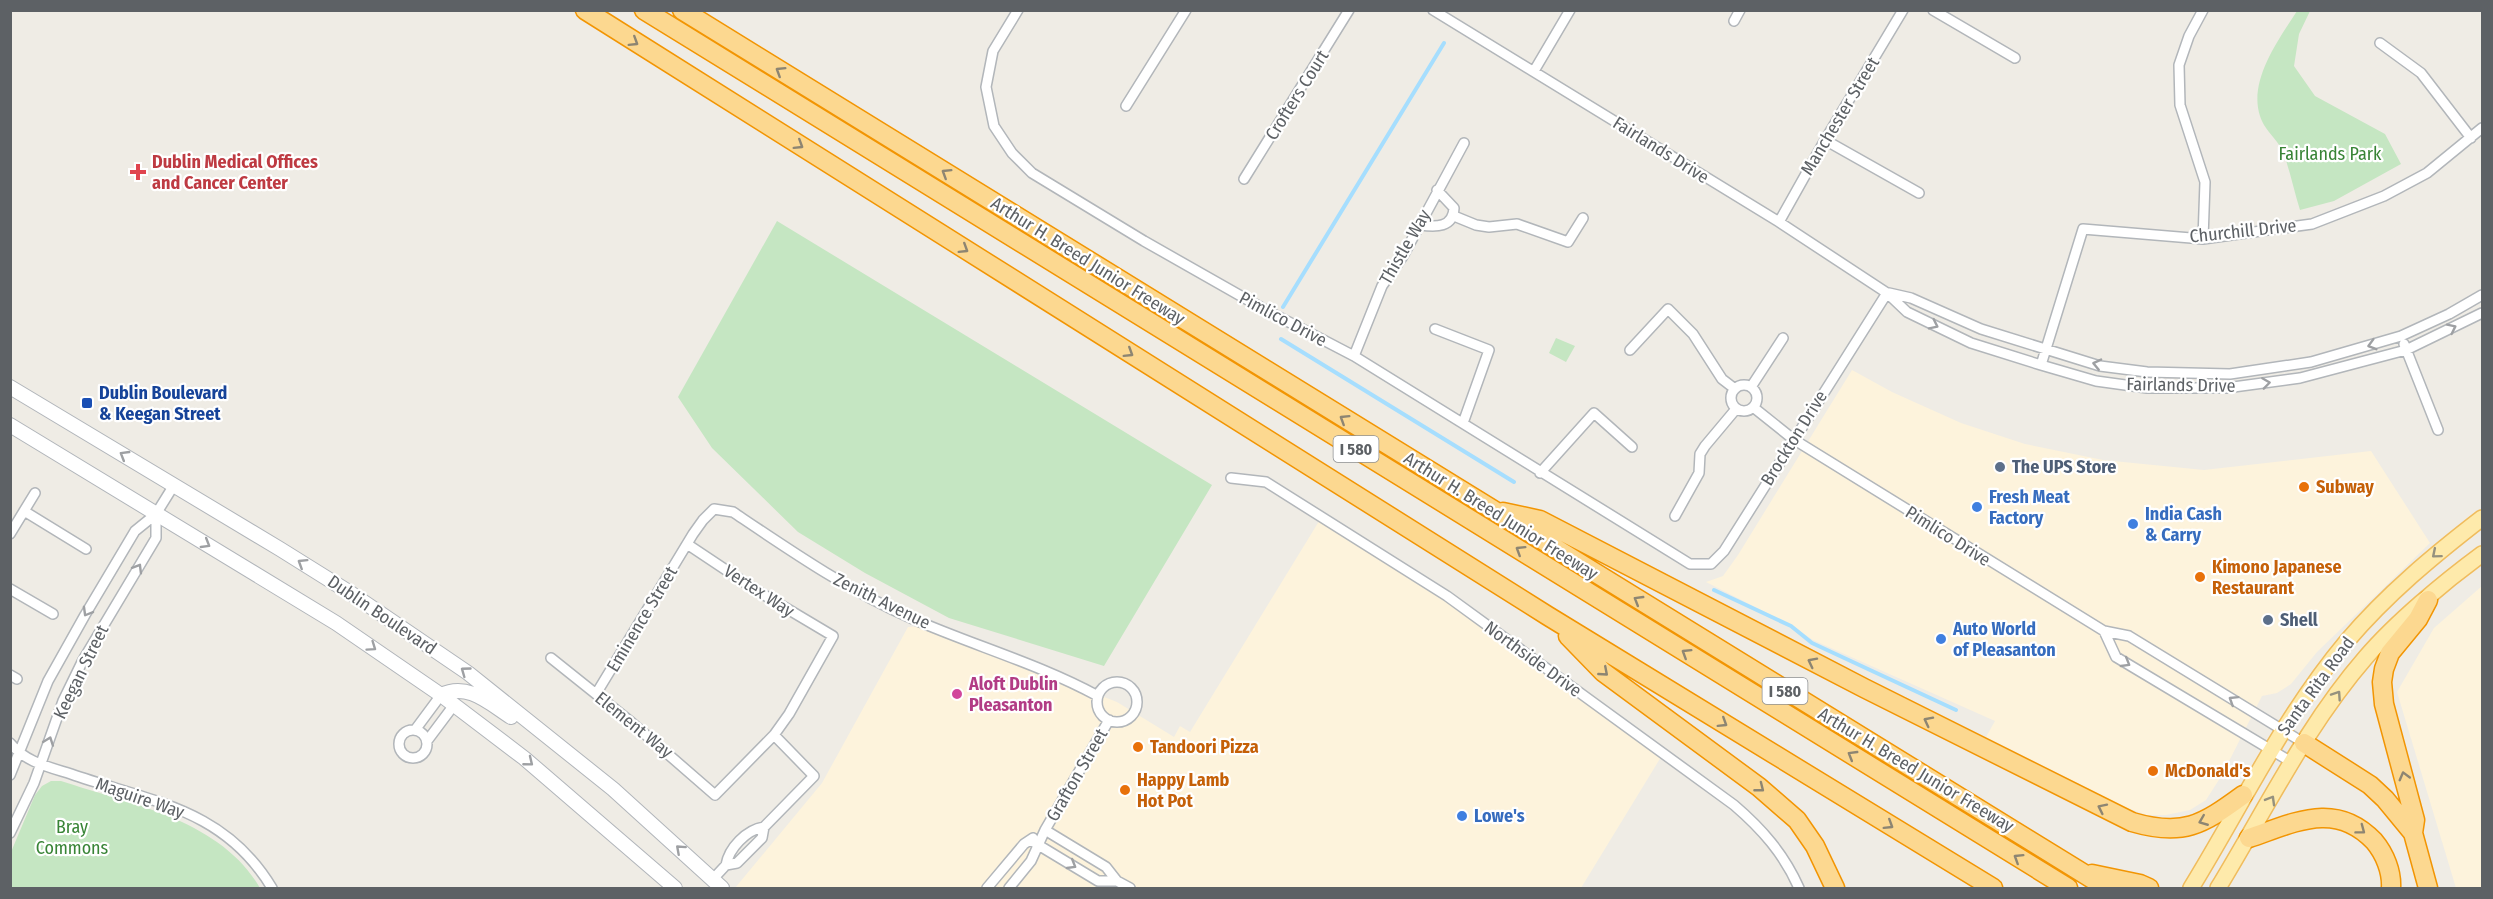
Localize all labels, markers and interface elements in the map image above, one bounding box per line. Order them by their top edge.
one-way arrow [628,34,638,46]
street label: Crofters Court [1261,46,1333,144]
street label: Manchester Street [1796,53,1884,179]
one-way arrow [776,66,786,78]
street label: Fairlands Drive [1609,112,1713,188]
one-way arrow [793,138,803,150]
park label: Fairlands Park [2279,143,2382,165]
place label: Dublin Medical Offices and Cancer Center [152,151,318,194]
marker: Dublin Medical Offices and Cancer Center [129,163,147,181]
one-way arrow [942,169,952,181]
street label: Arthur H. Breed Junior Freeway [987,192,1189,330]
street label: Thistle Way [1375,206,1435,288]
street label: Churchill Drive [2189,214,2298,248]
one-way arrow [957,242,968,253]
street label: Pimlico Drive [1235,287,1331,351]
one-way arrow [1928,318,1939,330]
one-way arrow [2445,324,2456,335]
one-way arrow [2367,337,2377,350]
one-way arrow [1123,345,1134,356]
one-way arrow [2092,359,2102,372]
street label: Fairlands Drive [2126,373,2236,397]
one-way arrow [2261,377,2270,390]
place label: Dublin Boulevard & Keegan Street [99,382,227,425]
street label: Brockton Drive [1756,386,1832,490]
marker: Dublin Boulevard & Keegan Street [80,396,94,410]
one-way arrow [1340,415,1350,427]
road number: I 580 [1334,436,1378,462]
street label: Arthur H. Breed Junior Freeway [1400,447,1602,585]
one-way arrow [120,450,130,462]
place label: The UPS Store [2012,456,2116,478]
marker: The UPS Store [1993,460,2007,474]
place label: Subway [2316,476,2374,498]
marker: Subway [2297,480,2311,494]
place label: Fresh Meat Factory [1989,486,2070,529]
marker: Fresh Meat Factory [1970,500,1984,514]
street label: Pimlico Drive [1901,501,1995,571]
place label: India Cash & Carry [2145,503,2222,546]
marker: India Cash & Carry [2126,517,2140,531]
one-way arrow [200,537,210,549]
one-way arrow [1516,546,1526,558]
one-way arrow [2432,546,2443,557]
place label: Kimono Japanese Restaurant [2212,556,2342,599]
one-way arrow [298,559,309,570]
street label: Vertex Way [720,560,798,622]
street label: Eminence Street [602,562,682,676]
one-way arrow [131,564,142,574]
street label: Zenith Avenue [830,568,934,634]
street label: Dublin Boulevard [323,570,441,660]
marker: Kimono Japanese Restaurant [2193,570,2207,584]
one-way arrow [1634,596,1644,608]
one-way arrow [83,606,94,616]
place label: Shell [2280,609,2318,631]
marker: Shell [2261,613,2275,627]
street label: Northside Drive [1480,616,1586,702]
place label: Auto World of Pleasanton [1952,618,2056,661]
street label: Keegan Street [49,621,113,723]
marker: Auto World of Pleasanton [1934,632,1948,646]
street label: Santa Rita Road [2273,632,2359,740]
one-way arrow [365,640,376,651]
one-way arrow [1682,649,1692,661]
one-way arrow [2120,655,2130,667]
one-way arrow [1808,657,1819,669]
one-way arrow [1597,665,1608,676]
one-way arrow [460,667,471,678]
place label: Aloft Dublin Pleasanton [968,673,1058,716]
road number: I 580 [1762,678,1808,704]
street label: Element Way [591,687,677,763]
marker: Aloft Dublin Pleasanton [950,687,964,701]
one-way arrow [2330,690,2341,701]
one-way arrow [2229,696,2239,708]
street label: Arthur H. Breed Junior Freeway [1814,703,2018,837]
one-way arrow [1717,716,1727,728]
one-way arrow [1923,716,1934,728]
street label: Grafton Street [1042,725,1112,825]
one-way arrow [42,736,54,747]
place label: Tandoori Pizza [1150,736,1259,758]
marker: Tandoori Pizza [1131,740,1145,754]
one-way arrow [1848,751,1858,763]
one-way arrow [522,755,533,766]
place label: McDonald's [2165,760,2251,782]
marker: McDonald's [2146,764,2160,778]
place label: Happy Lamb Hot Pot [1137,769,1229,812]
one-way arrow [2398,772,2411,782]
street label: Maguire Way [93,773,187,823]
one-way arrow [1754,781,1765,792]
marker: Happy Lamb Hot Pot [1118,783,1132,797]
one-way arrow [2263,796,2275,807]
one-way arrow [2098,804,2109,816]
place label: Lowe's [1474,805,1525,827]
marker: Lowe's [1455,809,1469,823]
one-way arrow [2199,814,2210,826]
park label: Bray Commons [36,816,109,859]
one-way arrow [1883,818,1893,829]
one-way arrow [2354,823,2365,834]
one-way arrow [676,845,686,856]
one-way arrow [2014,853,2024,865]
one-way arrow [1066,858,1076,870]

